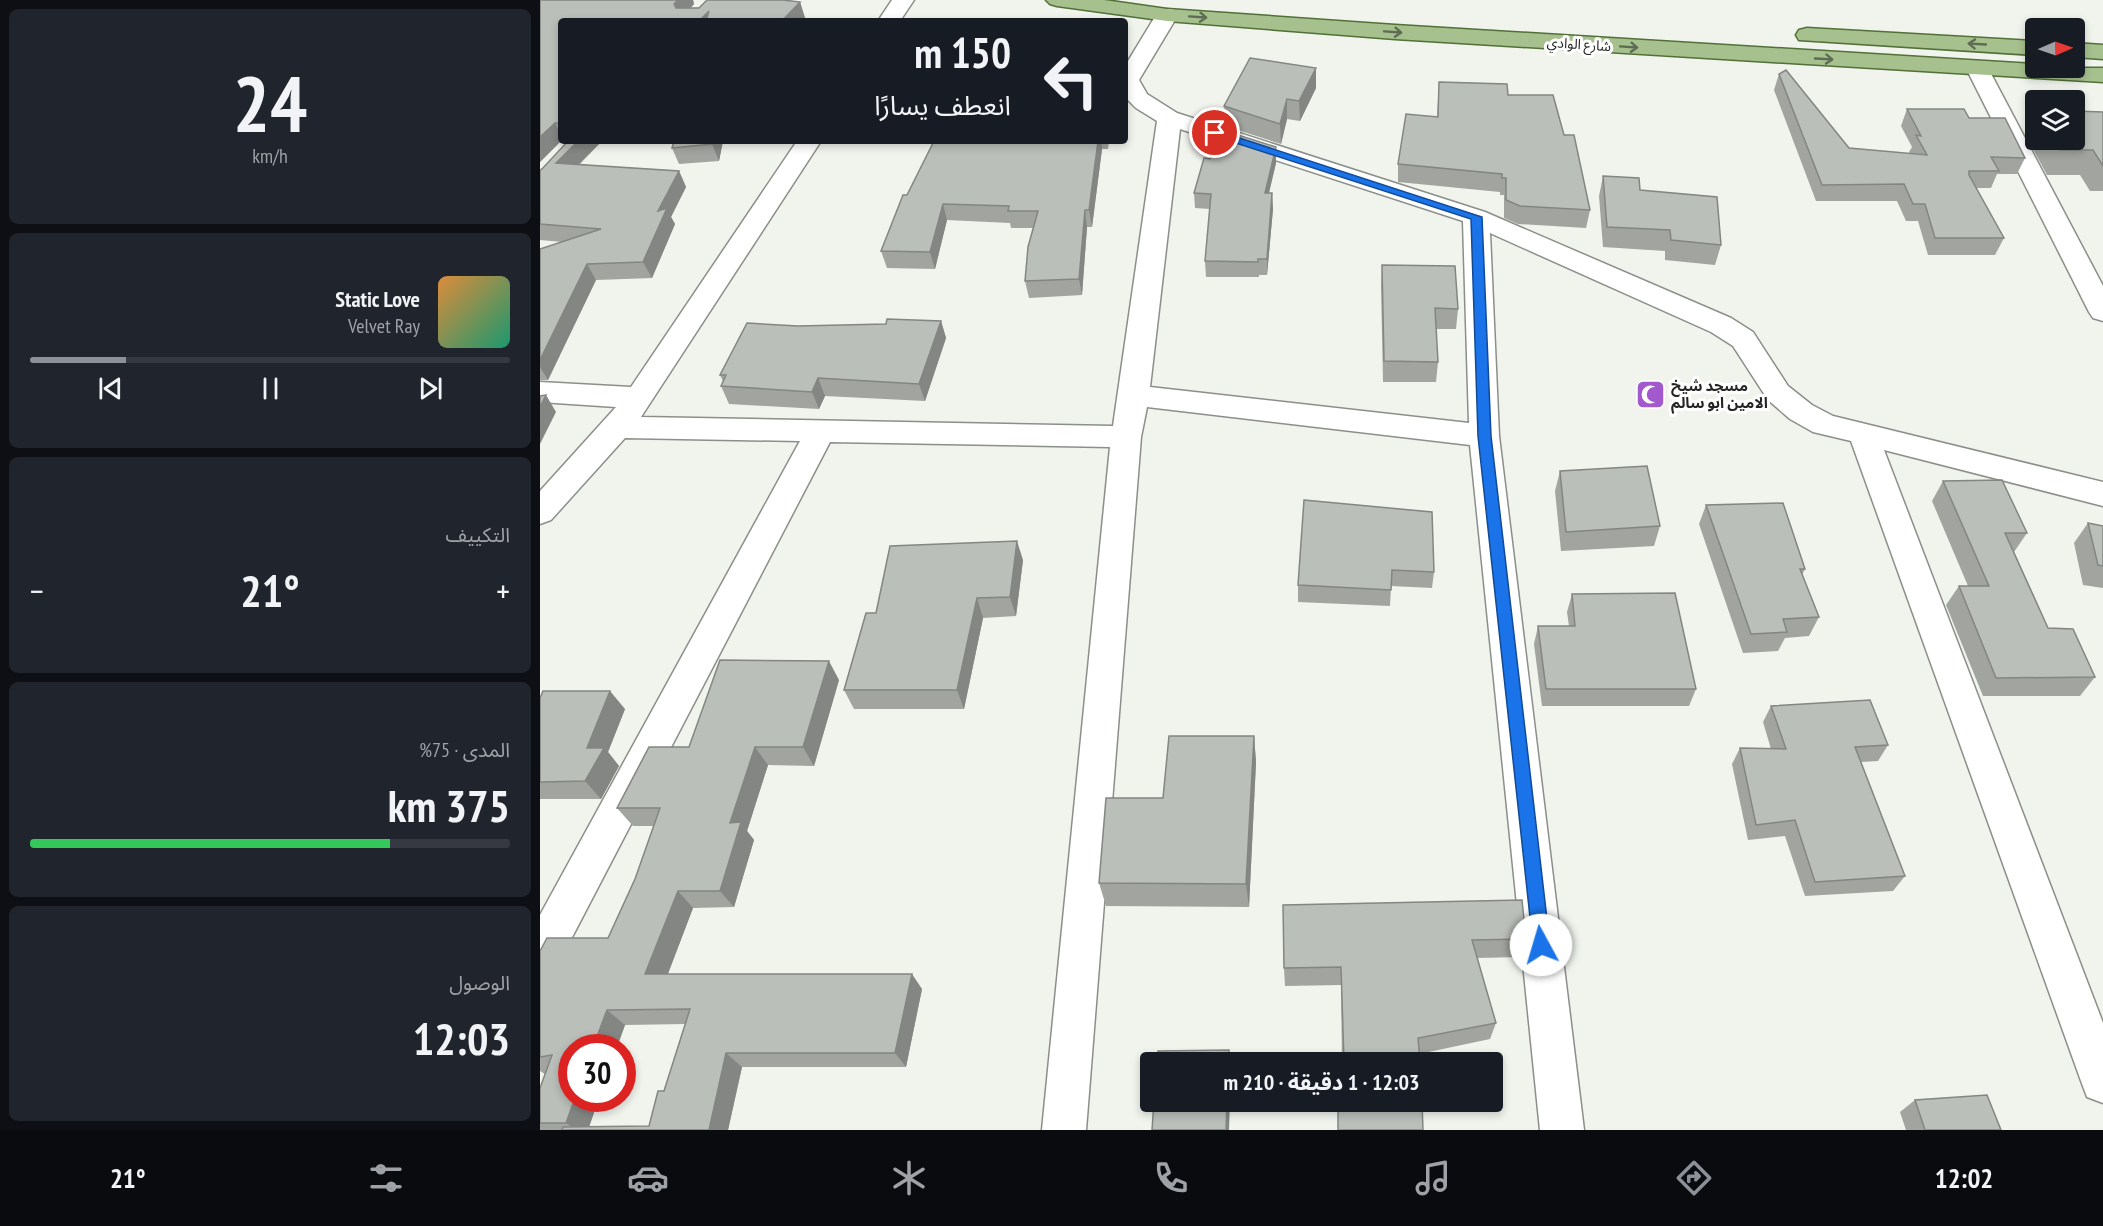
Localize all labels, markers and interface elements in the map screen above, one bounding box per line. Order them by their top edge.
one-way arrow [1188,12,1208,23]
north arrow [2025,18,2085,78]
map controls [2025,18,2085,150]
text: 150 m [914,25,1011,80]
one-way arrow [1382,26,1402,37]
street label: شارع الوادي [1546,33,1612,57]
one-way arrow [1968,39,1988,50]
icon: left [1032,42,1110,120]
one-way arrow [1619,42,1639,53]
text: 24 [233,53,307,154]
one-way arrow [1814,54,1833,65]
text: انعطف يسارًا [874,88,1011,122]
button: layers [2025,90,2085,150]
pin [1189,107,1240,158]
icon: arrive [1198,116,1231,149]
text: km/h [252,143,288,169]
text: Static Love [335,285,420,313]
text: Velvet Ray [348,313,420,339]
icon: previous [94,372,127,405]
icon: pause [254,372,287,405]
icon: next [414,372,447,405]
place label: مسجد شيخ الامين ابو سالم [1671,376,1768,414]
mosque icon: مسجد شيخ الامين ابو سالم [1634,378,1666,410]
text: التكييف [446,522,510,548]
text: 21° [240,561,300,619]
text: − [30,569,44,612]
text: + [496,569,510,612]
text: المدى · 75% [419,737,510,763]
text: 375 km [388,776,510,834]
position arrow [1509,913,1573,977]
text: الوصول [449,970,510,996]
text: 12:03 [413,1009,510,1067]
speed limit sign: 30 [558,1034,636,1112]
text: 12:03 · 1 دقيقة · 210 m [1223,1068,1420,1096]
icon: filters [365,1157,407,1199]
icon: car [627,1157,669,1199]
icon: climate [888,1157,930,1199]
icon: phone [1150,1157,1192,1199]
icon: music [1412,1157,1454,1199]
icon: directions [1673,1157,1715,1199]
text: 21° [110,1161,146,1195]
text: 12:02 [1935,1161,1993,1195]

